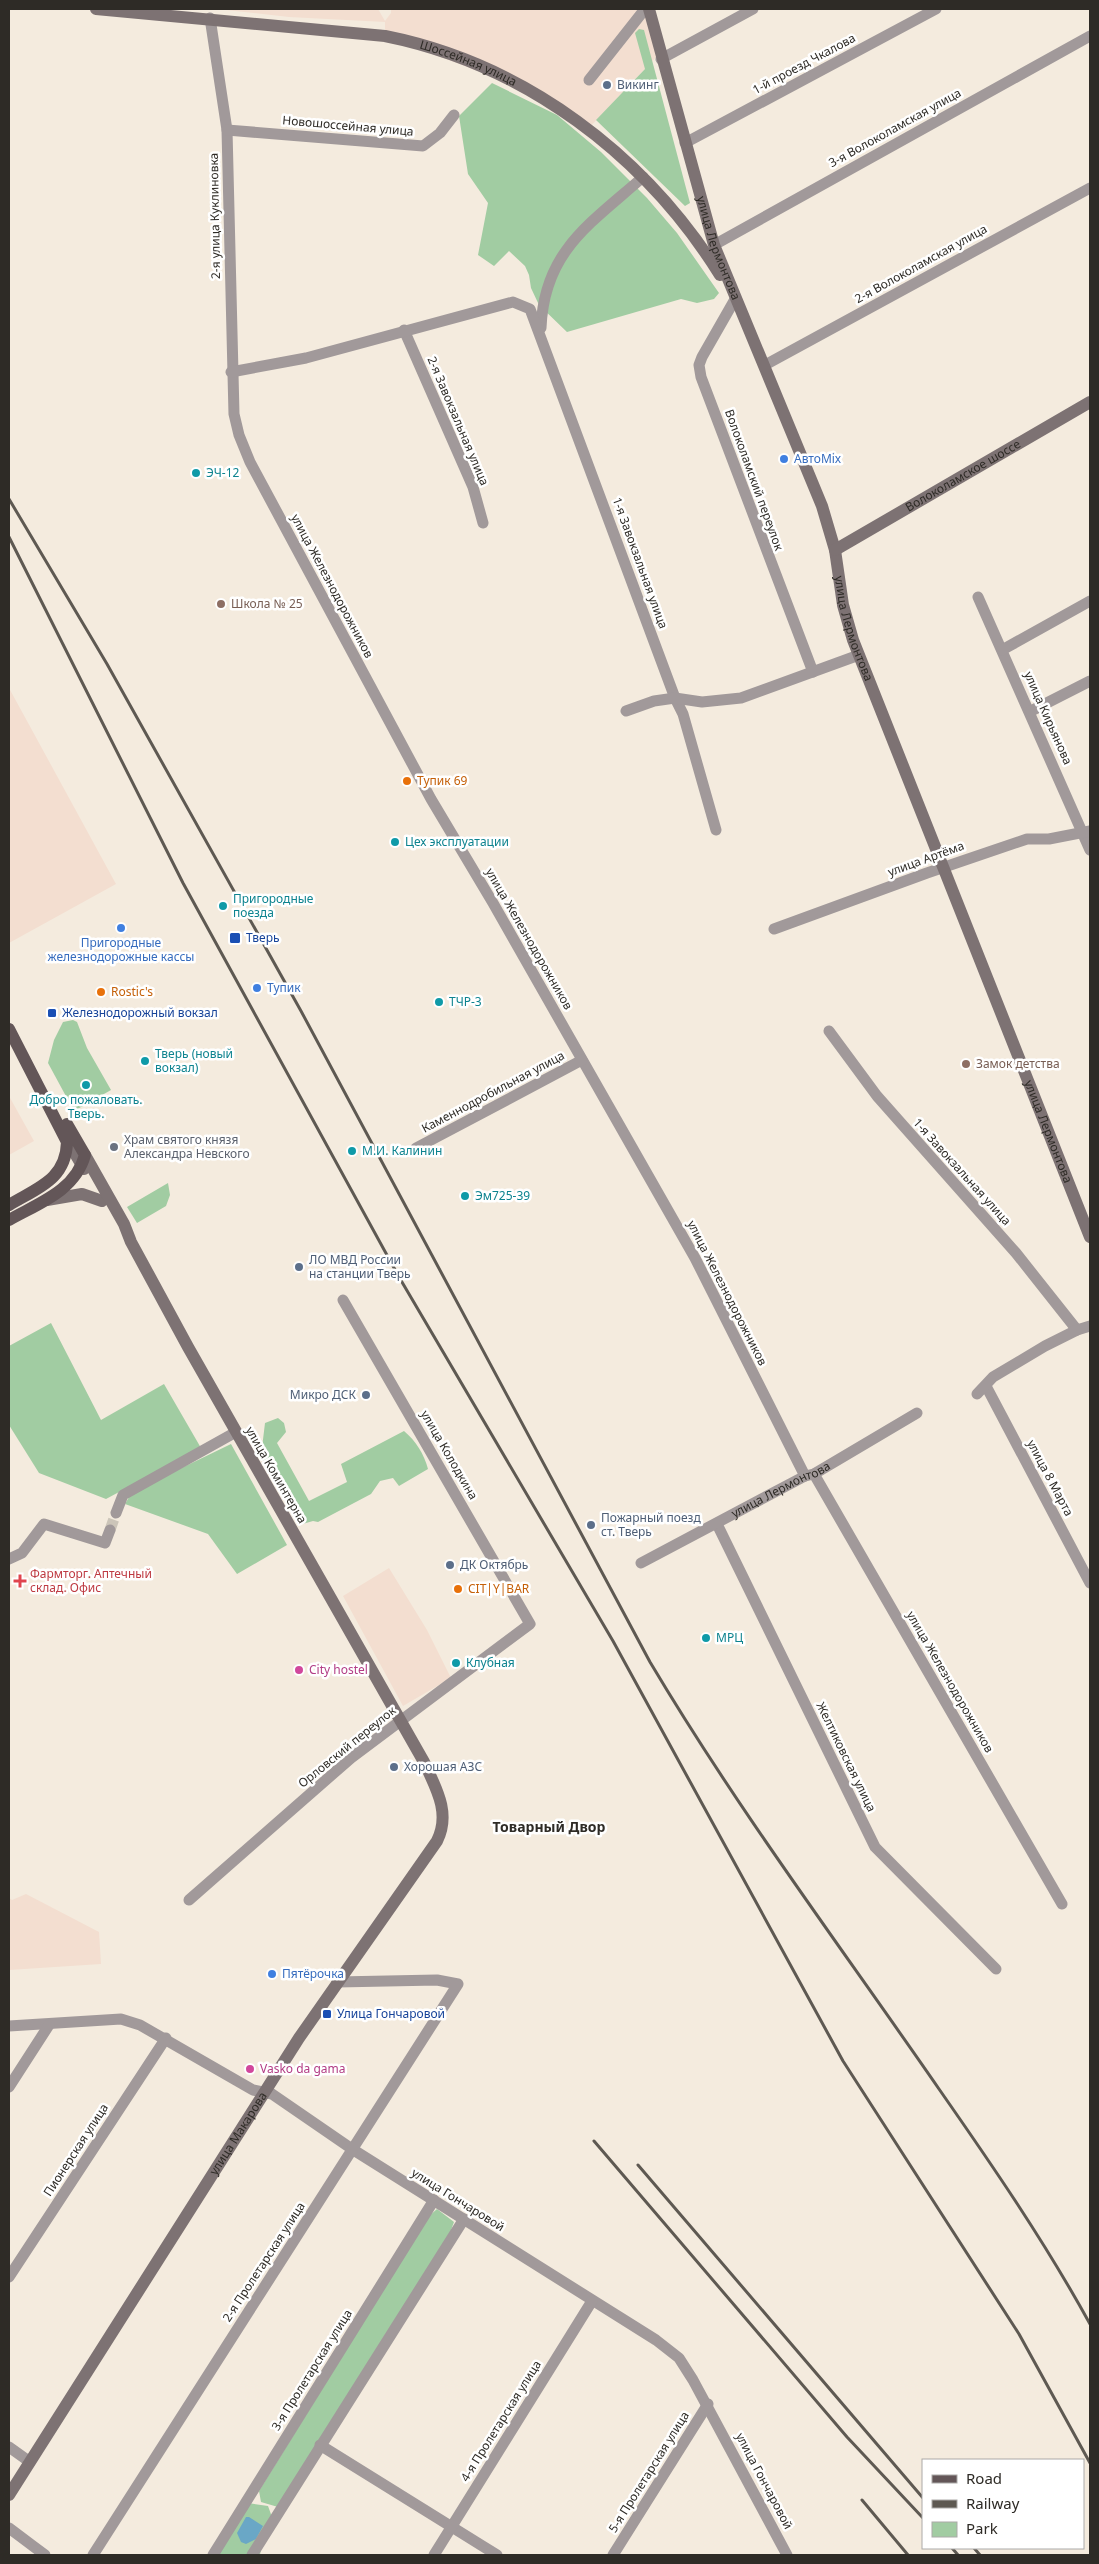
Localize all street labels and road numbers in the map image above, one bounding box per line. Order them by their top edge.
street label: 1-й проезд Чкалова [749,29,858,98]
street label: Шоссейная улица [418,36,520,90]
street label: 3-я Волоколамская улица [826,84,964,171]
street label: Новошоссейная улица [282,111,414,140]
street label: 2-я улица Куклиновка [205,153,224,279]
street label: улица Лермонтова [693,194,745,302]
street label: 2-я Волоколамская улица [852,220,990,307]
street label: 2-я Завокзальная улица [424,354,493,488]
street label: Волоколамский переулок [721,407,788,553]
street label: Волоколамское шоссе [902,435,1024,515]
street label: 1-я Завокзальная улица [609,495,672,631]
street label: улица Железнодорожников [287,511,378,661]
street label: улица Лермонтова [831,575,877,683]
street label: улица Кирьянова [1020,668,1077,767]
street label: улица Артёма [885,837,966,880]
street label: улица Железнодорожников [482,865,577,1013]
street label: Каменнодробильная улица [418,1047,567,1137]
street label: улица Лермонтова [1021,1077,1077,1185]
street label: 1-я Завокзальная улица [910,1114,1015,1229]
street label: улица Железнодорожников [683,1217,772,1368]
street label: улица Колодкина [417,1407,482,1503]
street label: улица Коминтерна [242,1423,311,1526]
street label: улица 8 Марта [1023,1437,1078,1519]
street label: улица Лермонтова [728,1457,833,1522]
street label: улица Железнодорожников [903,1608,998,1756]
street label: Желтиковская улица [812,1699,880,1814]
street label: Орловский переулок [294,1701,400,1791]
street label: улица Макарова [205,2088,271,2178]
street label: Пионерская улица [39,2100,112,2199]
street label: улица Гончаровой [408,2164,508,2235]
street label: 2-я Пролетарская улица [218,2198,309,2325]
street label: 3-я Пролетарская улица [267,2306,356,2434]
street label: 4-я Пролетарская улица [456,2357,545,2485]
street label: 5-я Пролетарская улица [604,2408,693,2536]
street label: улица Гончаровой [732,2430,797,2532]

